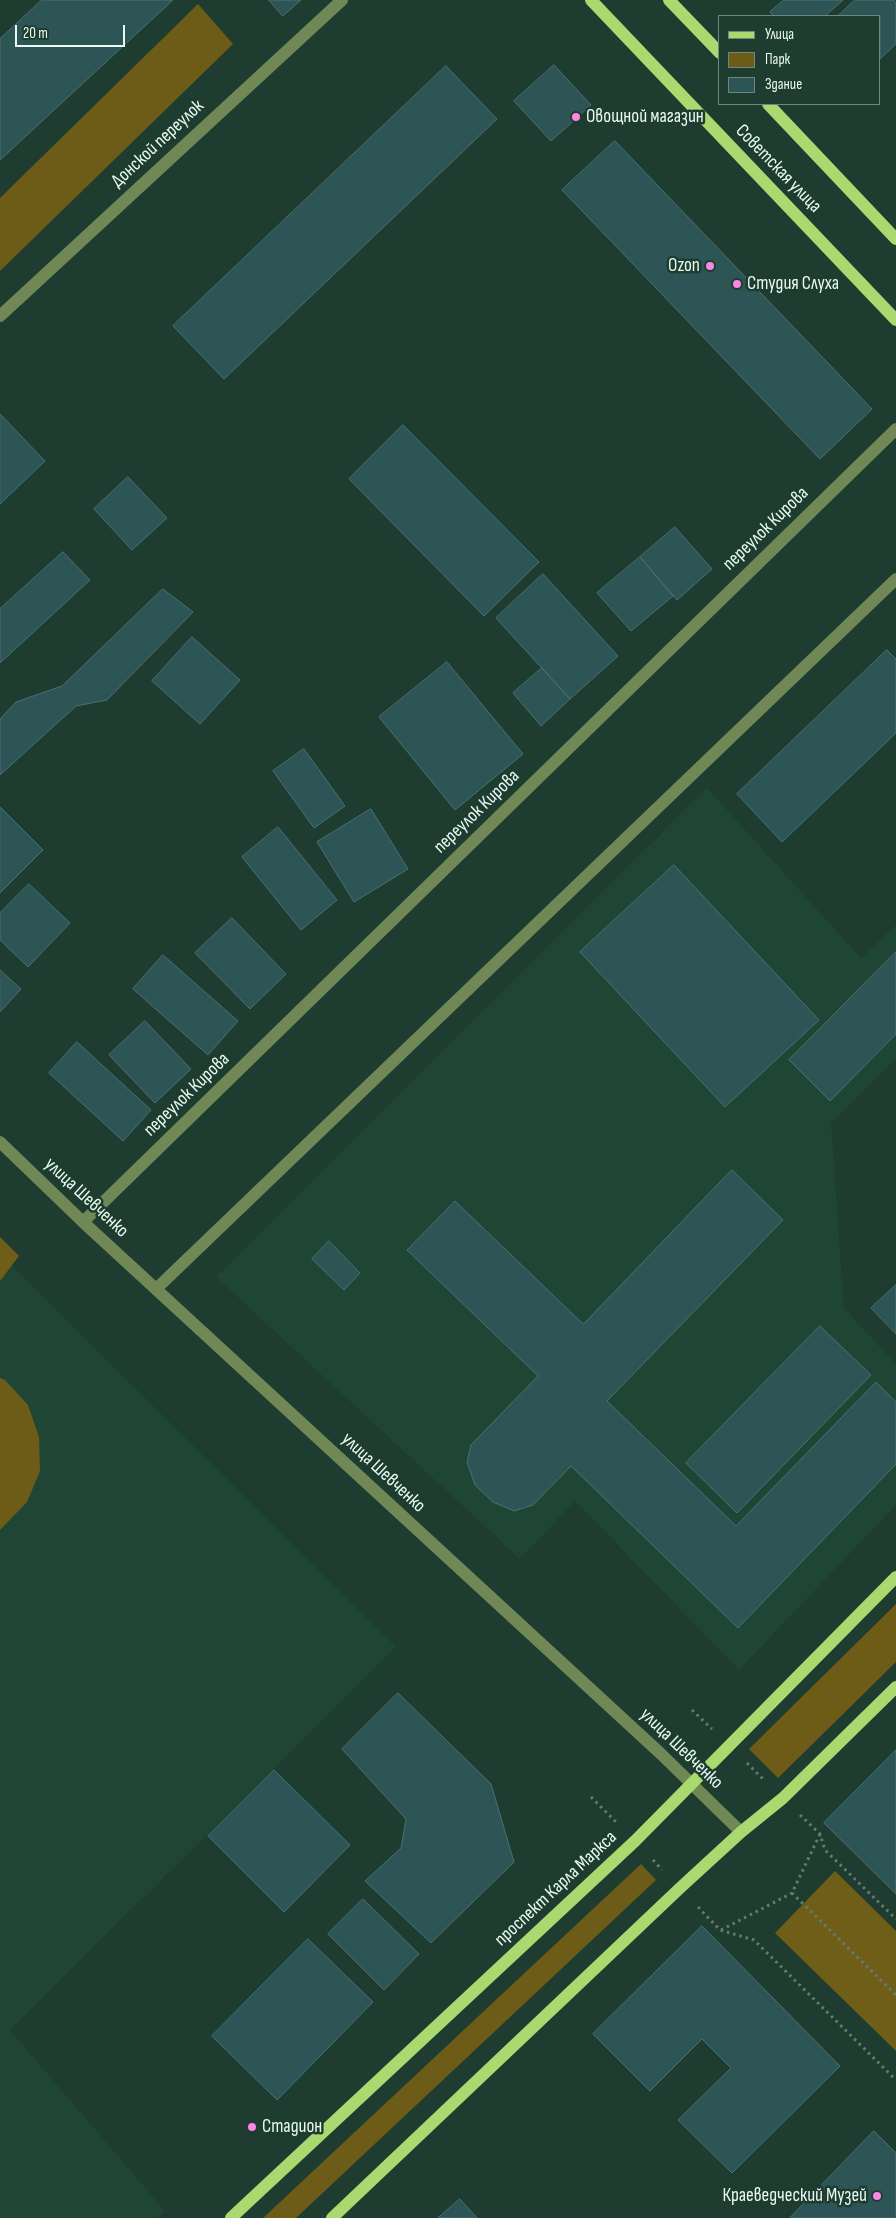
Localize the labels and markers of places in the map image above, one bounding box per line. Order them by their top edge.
place label: Овощной магазин [586,106,704,128]
marker: Овощной магазин [570,111,582,123]
place label: Ozon [668,255,700,277]
marker: Ozon [704,260,716,272]
place label: Студия Слуха [747,273,839,295]
marker: Студия Слуха [731,278,743,290]
place label: Стадион [262,2116,322,2138]
marker: Стадион [246,2121,258,2133]
place label: Краеведческий Музей [722,2185,867,2207]
marker: Краеведческий Музей [871,2190,883,2202]

